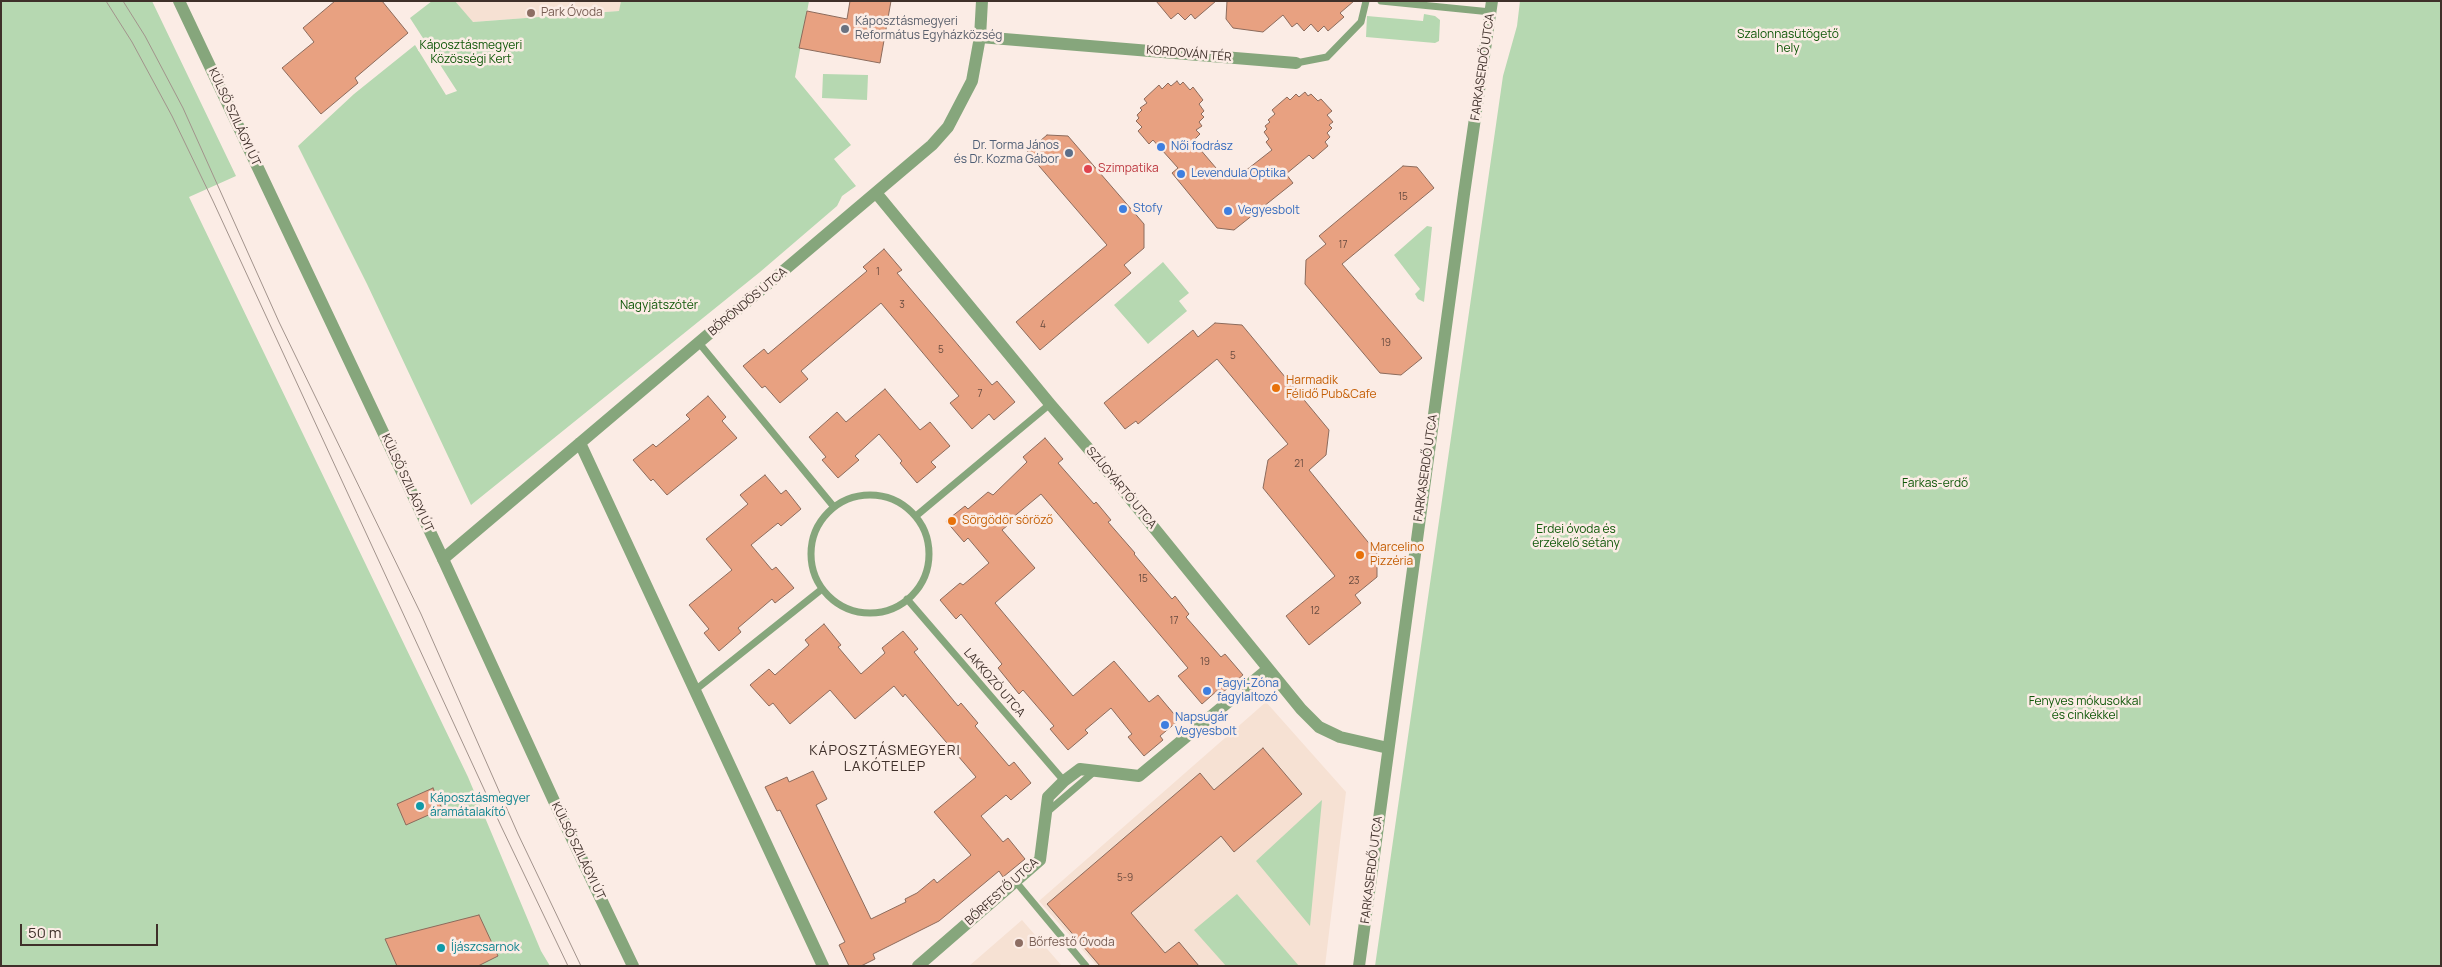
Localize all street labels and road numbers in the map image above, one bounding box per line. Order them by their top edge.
street label: FARKASERDŐ UTCA [1468,12,1498,122]
street label: KORDOVÁN TÉR [1146,43,1232,65]
street label: KÜLSŐ SZILÁGYI ÚT [205,66,263,168]
street label: BŐRÖNDÖS UTCA [706,265,790,339]
street label: FARKASERDŐ UTCA [1411,413,1441,523]
street label: KÜLSŐ SZILÁGYI ÚT [378,432,436,534]
street label: SZÍJGYÁRTÓ UTCA [1083,444,1159,532]
street label: LAKKOZÓ UTCA [960,646,1028,720]
street label: KÜLSŐ SZILÁGYI ÚT [548,800,608,902]
street label: FARKASERDŐ UTCA [1358,816,1386,924]
street label: BŐRFESTŐ UTCA [963,855,1041,929]

